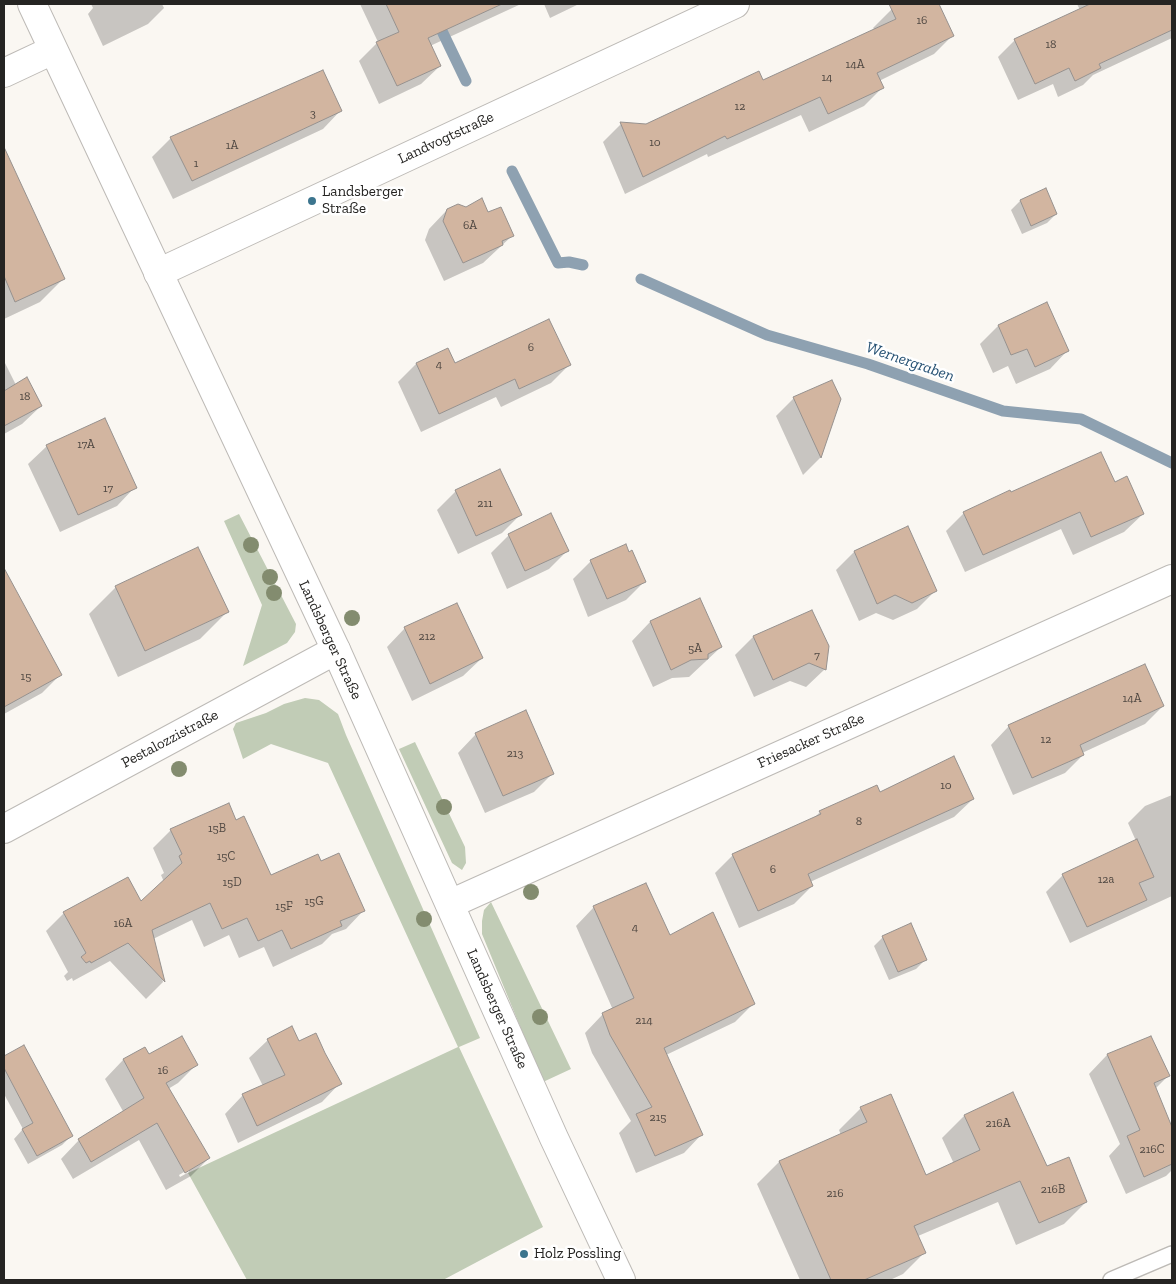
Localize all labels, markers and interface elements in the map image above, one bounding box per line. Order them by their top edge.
house number: 16 [917,14,927,28]
house number: 18 [1045,38,1057,52]
house number: 14A [846,58,864,72]
house number: 14 [821,71,833,85]
house number: 12 [735,100,745,114]
house number: 3 [310,107,316,121]
street label: Landvogtstraße [395,108,497,168]
house number: 10 [649,136,661,150]
house number: 1A [226,139,238,153]
house number: 1 [194,157,198,171]
place label: Landsberger Straße [322,183,404,218]
marker: Landsberger Straße [306,195,318,207]
house number: 6A [463,219,477,233]
water label: Wernergraben [863,338,957,386]
house number: 6 [528,341,534,355]
house number: 4 [436,358,442,372]
house number: 18 [19,390,31,404]
house number: 17A [77,438,95,452]
house number: 17 [103,482,113,496]
house number: 211 [477,497,493,511]
street label: Landsberger Straße [295,578,365,702]
house number: 212 [419,630,435,644]
house number: 5A [688,642,702,656]
house number: 7 [814,649,820,663]
house number: 15 [21,670,31,684]
house number: 14A [1123,692,1141,706]
street label: Pestalozzistraße [119,706,221,772]
street label: Friesacker Straße [755,709,867,773]
house number: 12 [1041,733,1051,747]
house number: 213 [507,747,523,761]
house number: 10 [940,779,952,793]
house number: 8 [856,815,862,829]
house number: 15B [208,822,226,836]
house number: 15C [217,850,235,864]
house number: 6 [770,863,776,877]
house number: 12a [1098,873,1114,887]
house number: 15D [222,876,242,890]
house number: 15G [304,895,324,909]
house number: 15F [275,900,293,914]
house number: 16A [114,917,132,931]
house number: 4 [632,921,638,935]
street label: Landsberger Straße [463,946,531,1072]
house number: 214 [635,1014,653,1028]
house number: 16 [158,1064,168,1078]
house number: 215 [650,1111,666,1125]
house number: 216A [986,1117,1010,1131]
house number: 216C [1140,1143,1164,1157]
house number: 216B [1041,1183,1065,1197]
house number: 216 [826,1187,844,1201]
place label: Holz Possling [534,1245,621,1263]
marker: Holz Possling [518,1248,530,1260]

